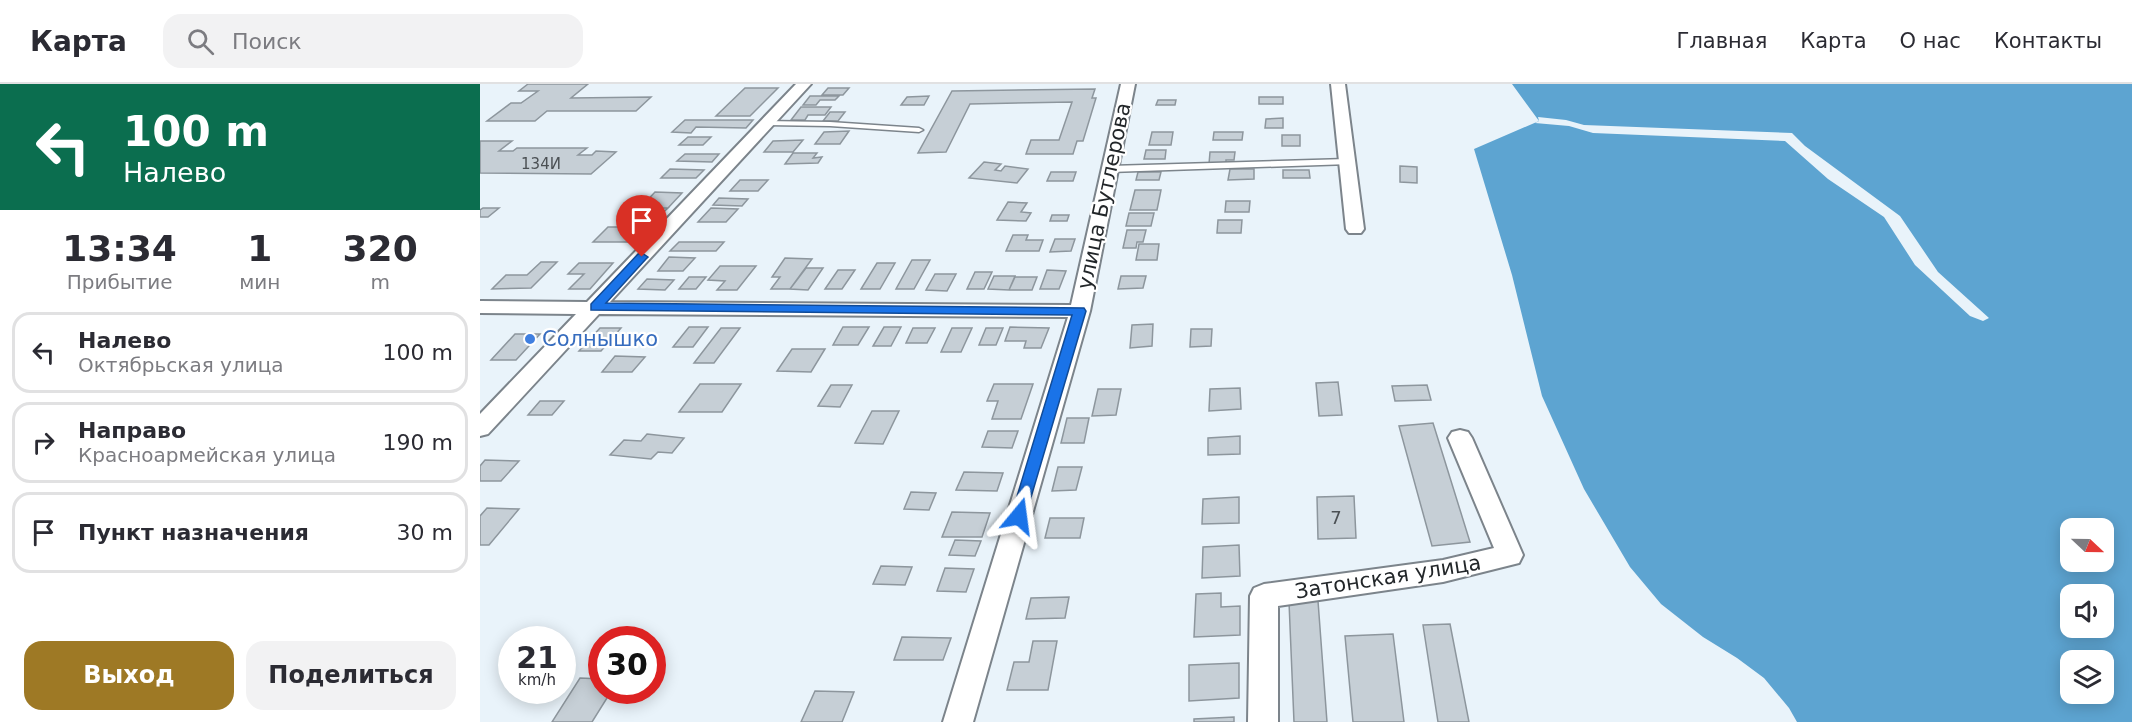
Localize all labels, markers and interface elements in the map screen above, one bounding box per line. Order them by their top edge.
search box [163,14,583,68]
text: Карта [30,25,127,58]
icon: search [184,25,217,58]
text: Поиск [232,29,302,54]
text: Главная [1677,29,1767,53]
text: Карта [1800,29,1867,53]
text: О нас [1900,29,1961,53]
text: Контакты [1994,29,2102,53]
street label: улица Бутлерова [1072,100,1136,292]
text: 100 m [123,107,269,156]
icon: left [24,108,102,186]
house number: 134И [521,155,561,173]
text: Налево [123,157,226,188]
pin [616,195,667,257]
icon: arrive [625,204,658,237]
text: 13:34 [62,228,177,269]
text: 1 [247,228,272,269]
text: 320 [343,228,418,269]
text: Прибытие [67,270,172,294]
text: мин [239,270,280,294]
text: m [370,270,390,294]
place label: Солнышко [542,327,658,351]
text: Налево [78,328,171,353]
marker: Солнышко [523,332,537,346]
icon: left [27,336,60,369]
text: 100 m [383,340,453,365]
text: Октябрьская улица [78,353,284,377]
text: Направо [78,418,186,443]
icon: right [27,426,60,459]
text: 190 m [383,430,453,455]
text: Красноармейская улица [78,443,336,467]
position arrow [987,484,1051,548]
house number: 7 [1330,507,1342,528]
icon: arrive [27,516,60,549]
north arrow [2060,518,2114,572]
map controls [2060,518,2114,704]
text: Пункт назначения [78,520,309,545]
text: 30 m [397,520,453,545]
street label: Затонская улица [1293,550,1483,604]
button: sound [2060,584,2114,638]
speed limit sign: 30 [588,626,666,704]
text: 21 [516,640,558,675]
button: Выход [24,641,234,710]
button: Поделиться [246,641,456,710]
button: layers [2060,650,2114,704]
text: km/h [518,671,556,689]

